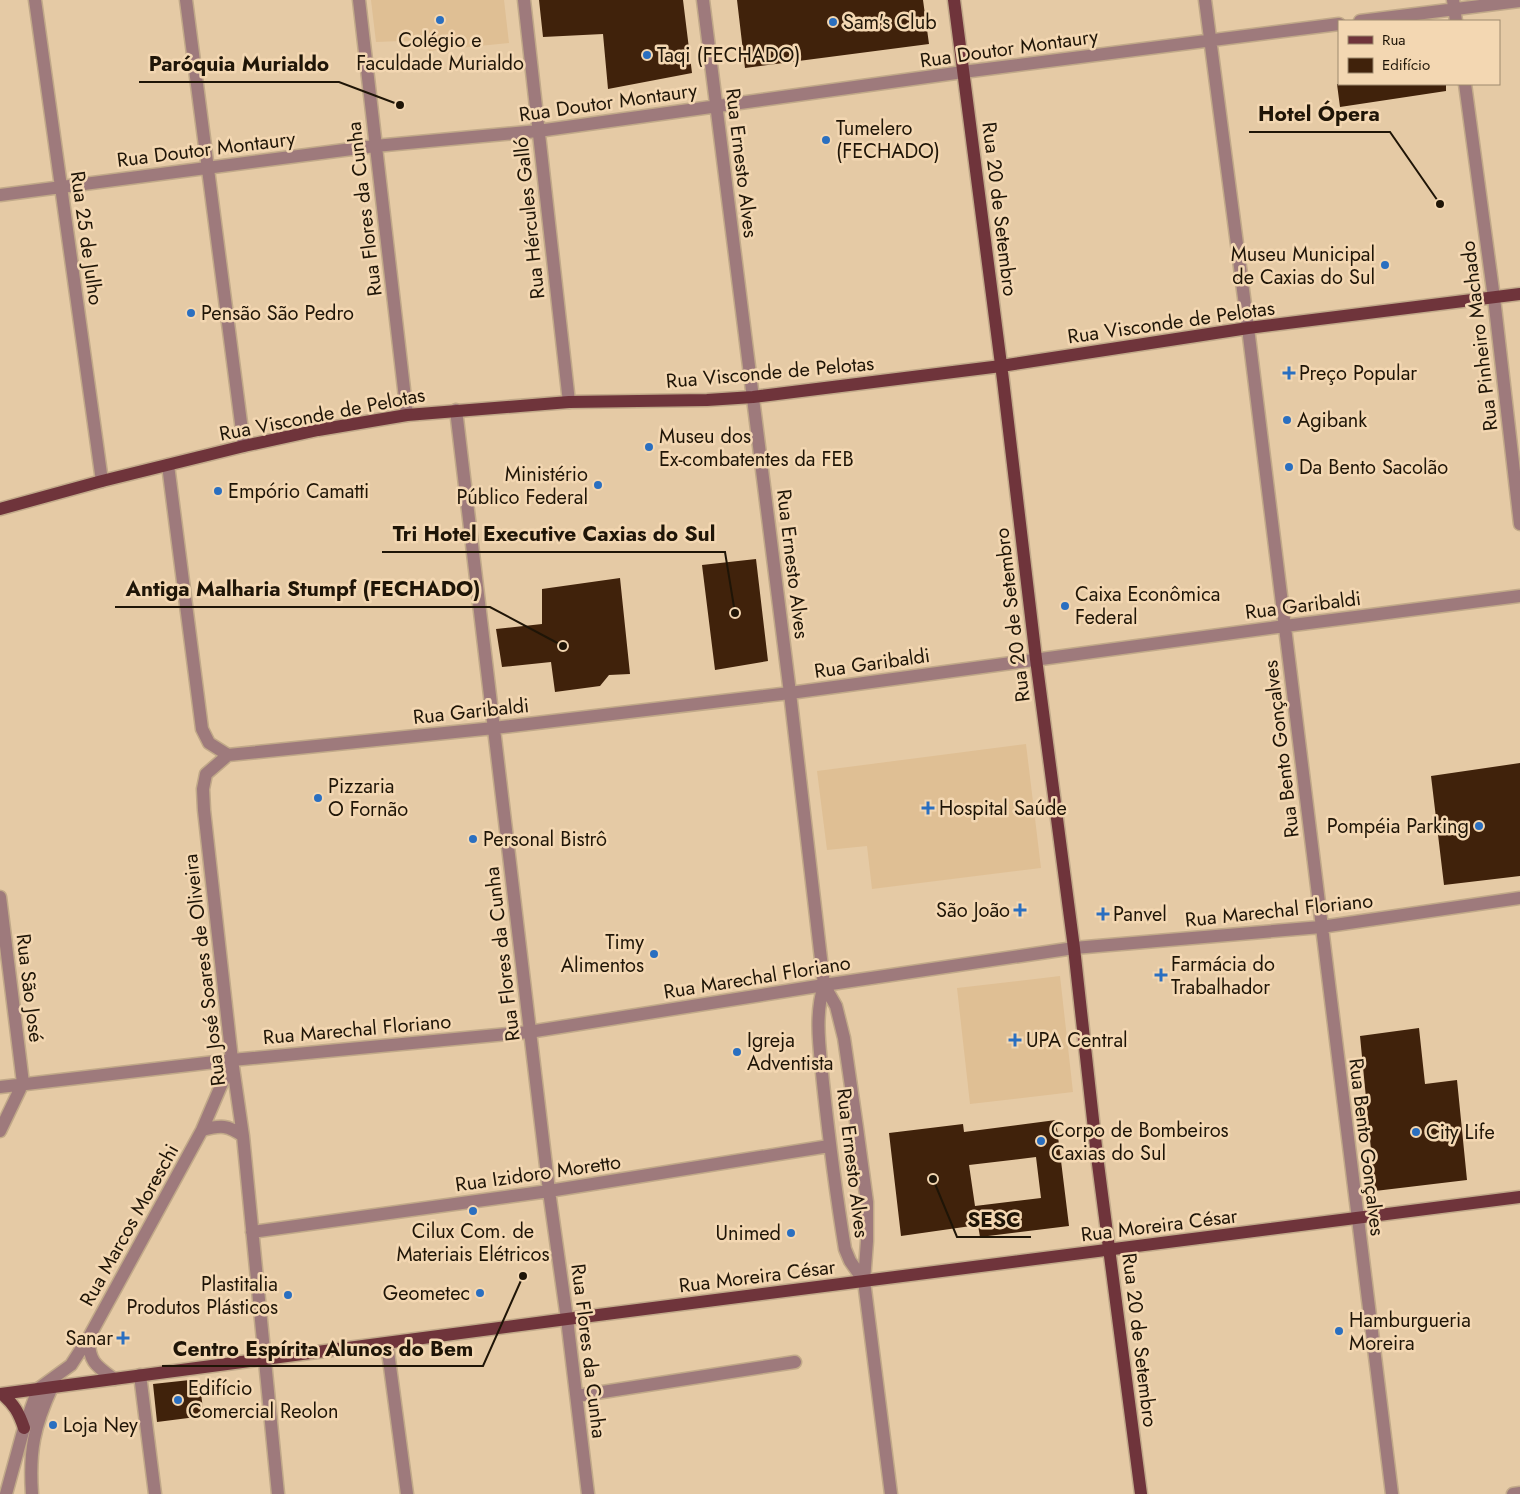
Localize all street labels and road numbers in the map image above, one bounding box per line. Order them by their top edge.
street label: Rua Doutor Montaury [918,22,1100,75]
street label: Rua Doutor Montaury [517,76,699,129]
street label: Rua Ernesto Alves [718,87,765,239]
street label: Rua Flores da Cunha [339,120,390,298]
street label: Rua 20 de Setembro [974,120,1025,298]
street label: Rua Doutor Montaury [115,124,297,175]
street label: Rua Hércules Galló [507,135,552,300]
street label: Rua 25 de Julho [63,169,110,307]
street label: Rua Pinheiro Machado [1453,239,1506,433]
street label: Rua Visconde de Pelotas [1066,294,1276,351]
street label: Rua Visconde de Pelotas [665,349,875,396]
street label: Rua Visconde de Pelotas [217,380,427,449]
street label: Rua Ernesto Alves [769,488,816,640]
street label: Rua 20 de Setembro [987,526,1038,704]
street label: Rua Garibaldi [1243,584,1363,627]
street label: Rua Garibaldi [812,641,932,686]
street label: Rua Bento Gonçalves [1256,659,1307,839]
street label: Rua Garibaldi [411,691,531,732]
street label: Rua José Soares de Oliveira [176,852,233,1088]
street label: Rua Flores da Cunha [477,865,528,1043]
street label: Rua Marechal Floriano [1184,886,1375,935]
street label: Rua São José [8,932,51,1044]
street label: Rua Marechal Floriano [662,948,853,1007]
street label: Rua Marechal Floriano [262,1007,452,1052]
street label: Rua Bento Gonçalves [1341,1057,1392,1237]
street label: Rua Ernesto Alves [829,1087,876,1239]
street label: Rua Marcos Moreschi [73,1139,186,1312]
street label: Rua Izidoro Moretto [453,1148,623,1199]
street label: Rua Moreira César [1079,1201,1239,1249]
street label: Rua 20 de Setembro [1114,1251,1165,1429]
street label: Rua Moreira César [677,1252,837,1300]
street label: Rua Flores da Cunha [563,1262,614,1440]

